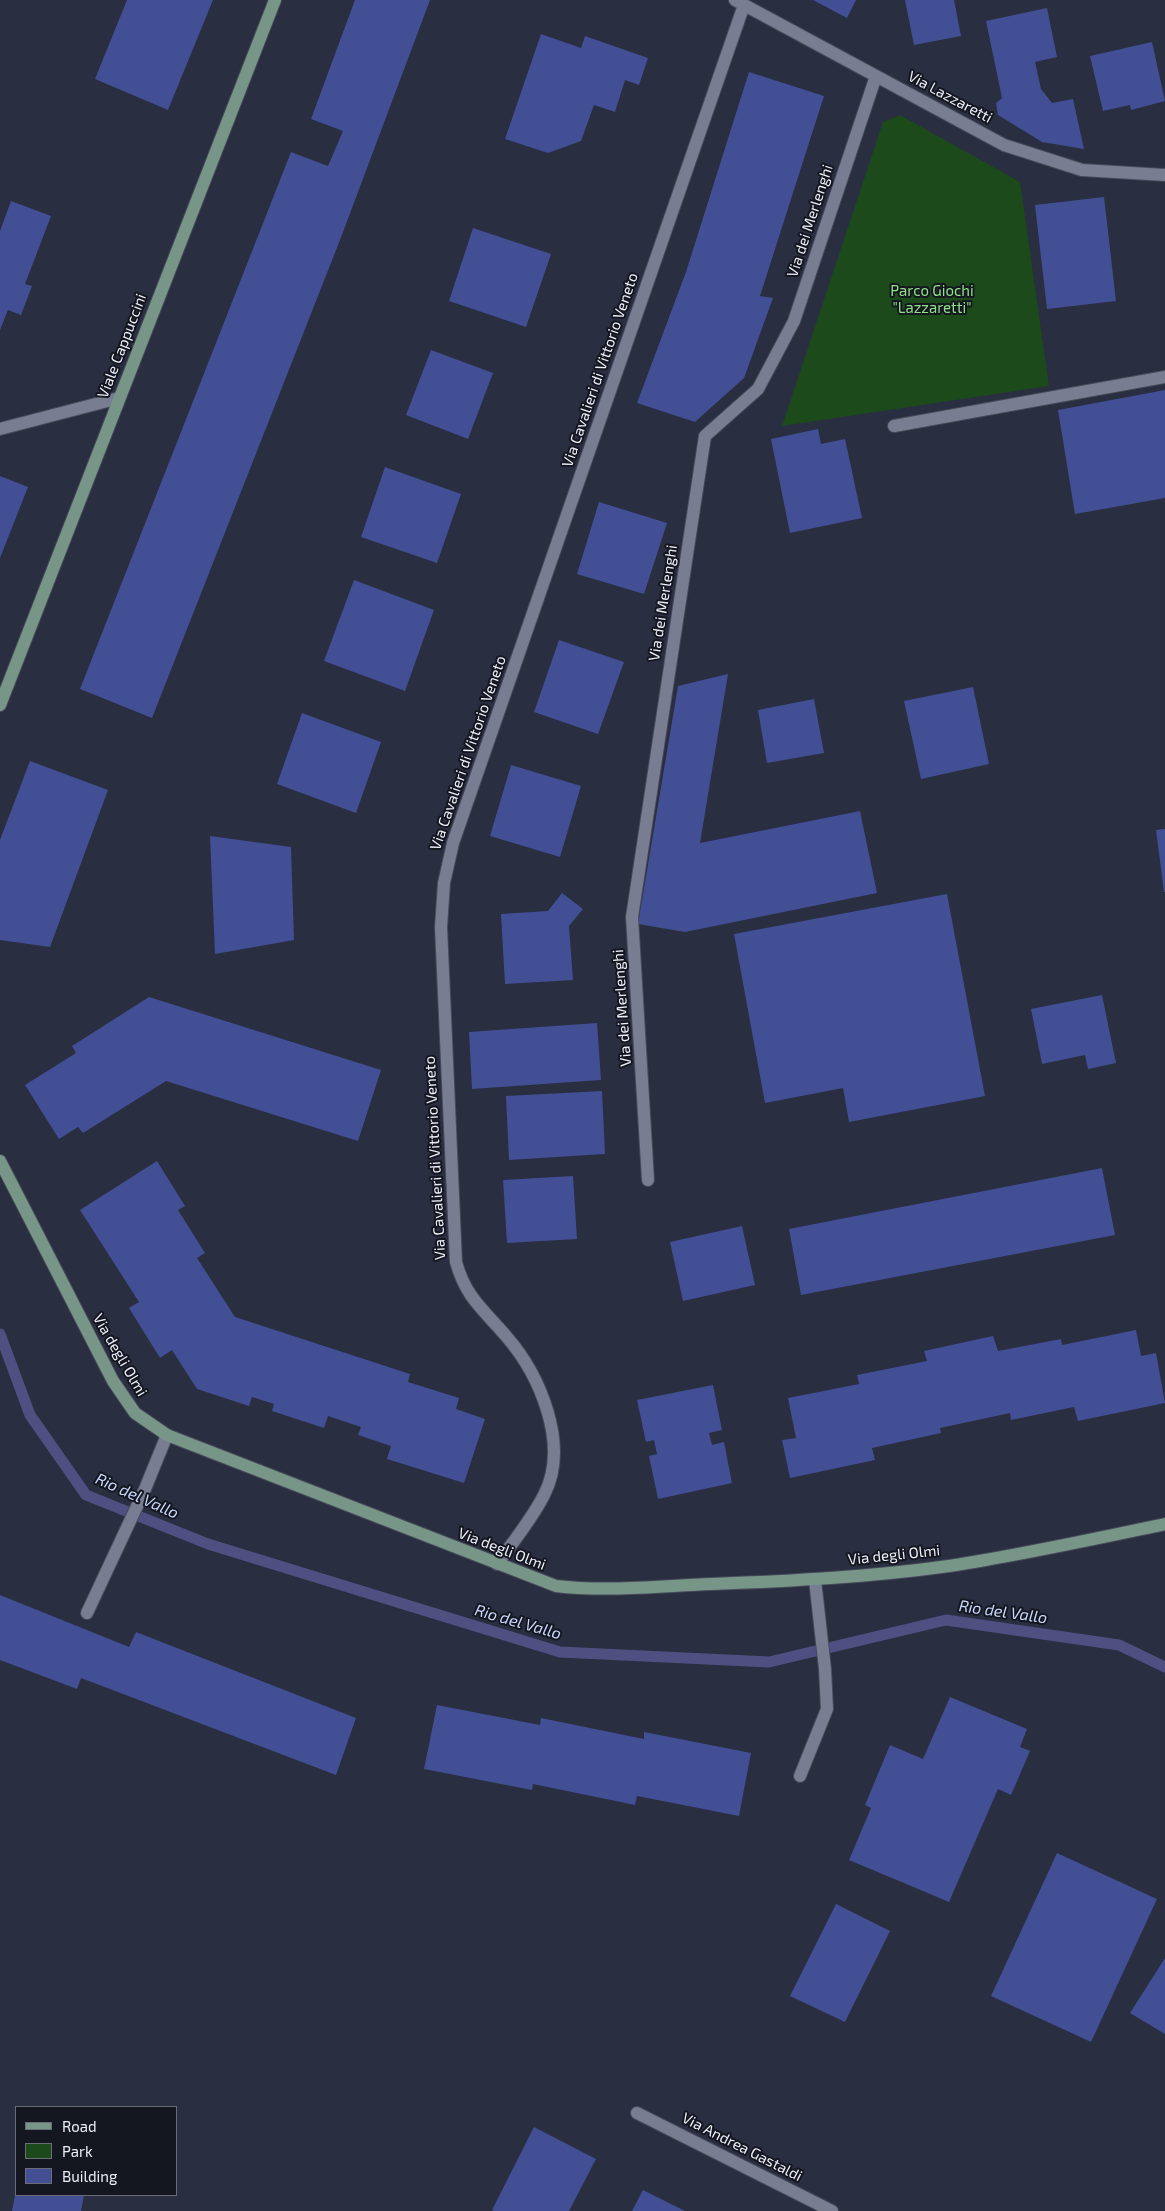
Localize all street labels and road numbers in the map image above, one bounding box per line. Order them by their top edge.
street label: Via Lazzaretti [905,67,995,127]
street label: Via dei Merlenghi [783,162,837,280]
street label: Via Cavalieri di Vittorio Veneto [558,270,642,470]
street label: Viale Cappuccini [94,291,150,401]
street label: Via dei Merlenghi [645,544,681,662]
street label: Via Cavalieri di Vittorio Veneto [426,653,510,853]
street label: Via dei Merlenghi [609,949,635,1067]
street label: Via Cavalieri di Vittorio Veneto [421,1056,449,1260]
street label: Via degli Olmi [89,1311,151,1399]
street label: Via degli Olmi [456,1524,548,1574]
street label: Via degli Olmi [847,1541,941,1569]
street label: Via Andrea Gastaldi [679,2109,805,2185]

